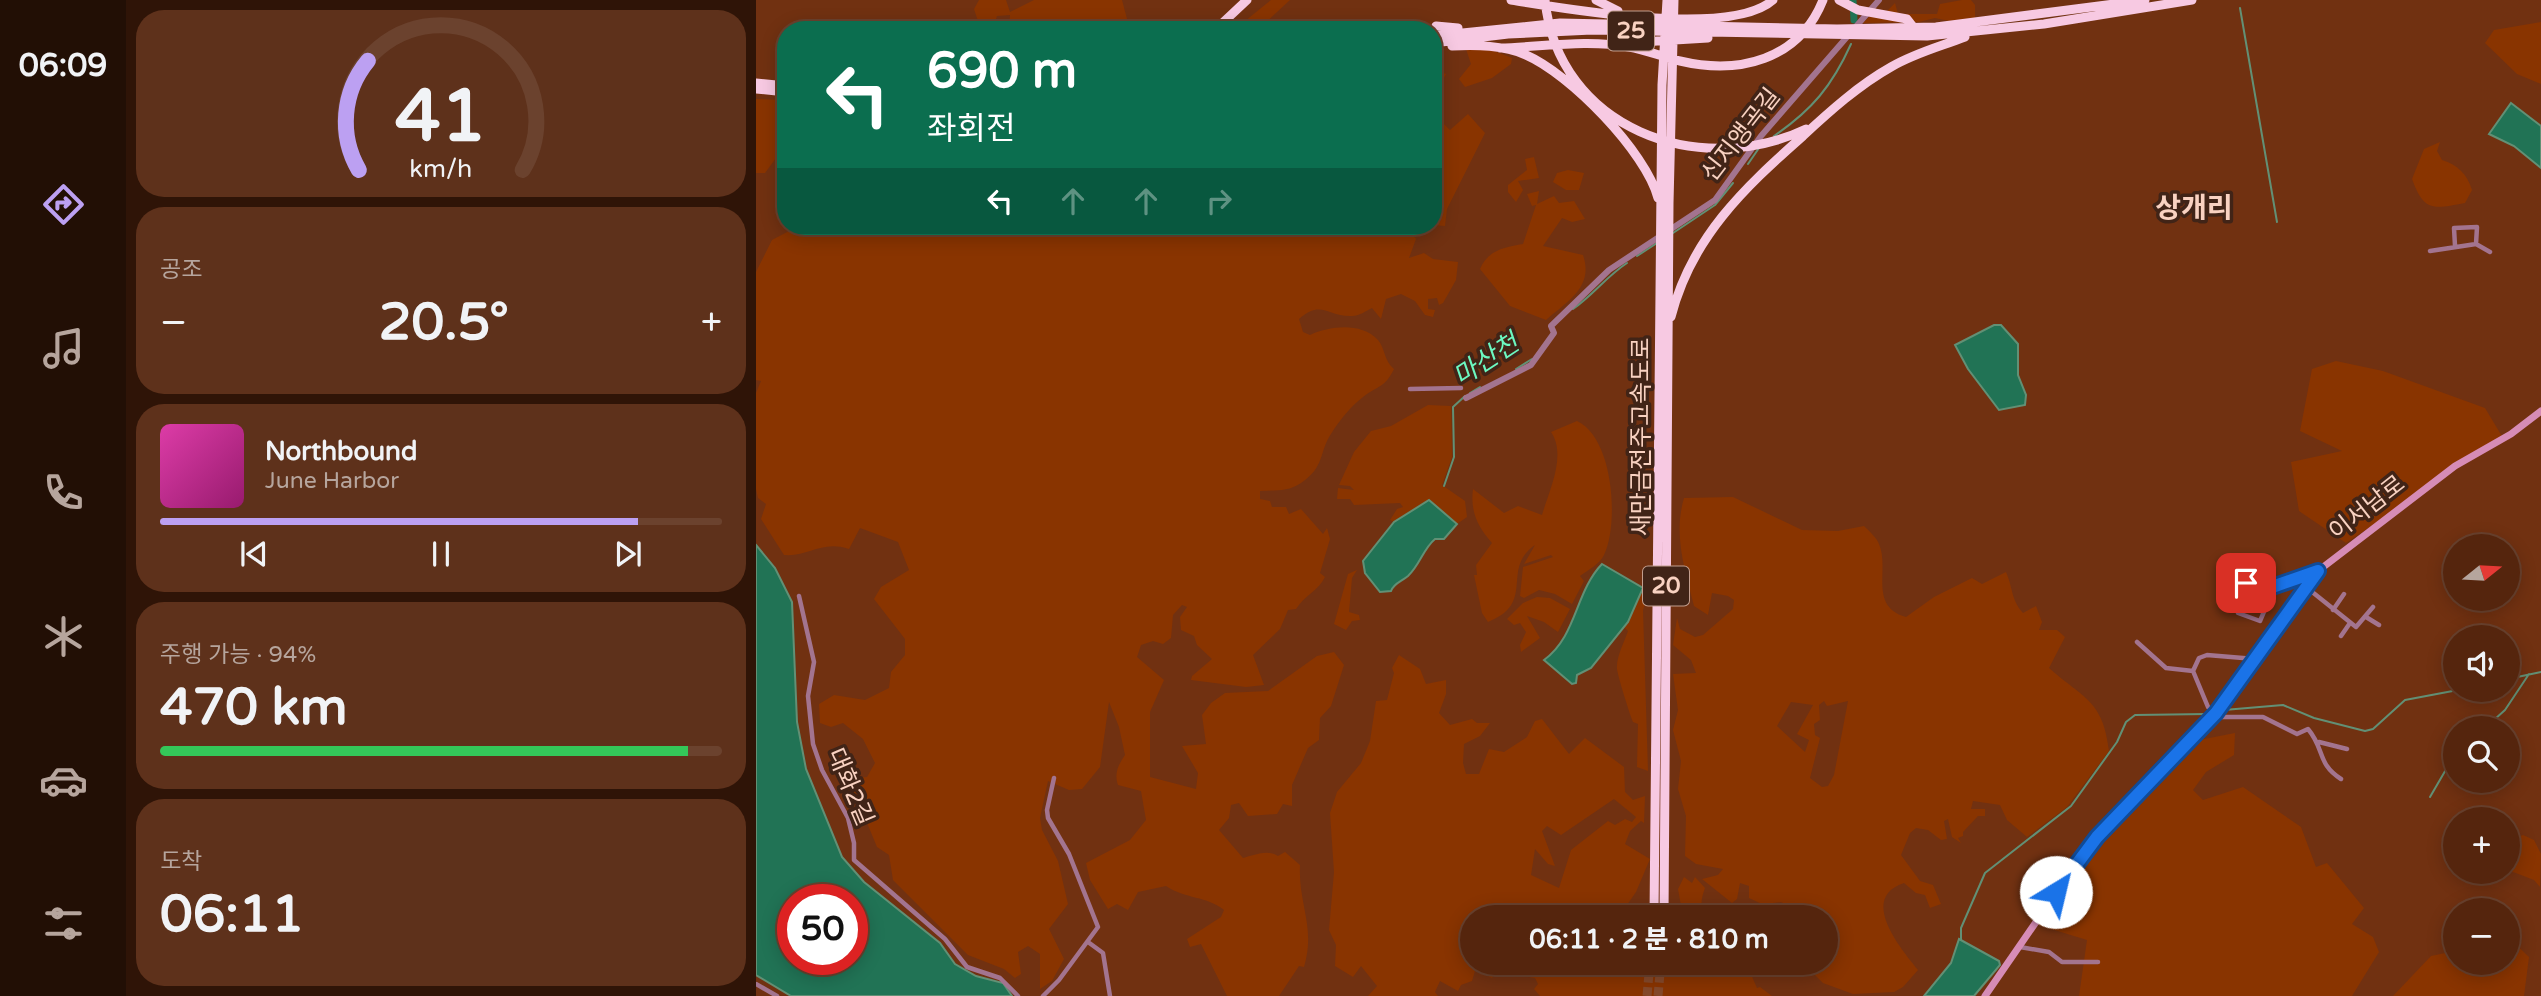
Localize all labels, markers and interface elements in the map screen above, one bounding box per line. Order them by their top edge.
road number: 25 [1608,12,1654,50]
text: 690 m [927,42,1077,101]
text: 06:09 [19,47,107,85]
icon: left [812,49,903,140]
text: 41 [395,73,487,161]
street label: 신지앵곡길 [1696,83,1786,187]
text: 좌회전 [927,110,1015,148]
text: km/h [410,153,472,183]
icon: directions [39,180,88,229]
icon: left [981,182,1019,220]
icon: ahead [1054,182,1092,220]
icon: ahead [1127,182,1165,220]
icon: right [1200,182,1238,220]
district label: 상개리 [2155,191,2233,225]
text: 공조 [160,256,202,284]
text: 20.5° [379,291,509,354]
text: − [160,300,187,346]
text: + [701,300,722,346]
icon: music [39,324,88,373]
water label: 마산천 [1447,326,1527,393]
street label: 새만금전주고속도로 [1627,338,1656,536]
text: Northbound [265,436,417,467]
text: June Harbor [265,467,399,495]
icon: phone [39,468,88,517]
street label: 이서남로 [2323,469,2411,547]
north arrow [2443,534,2520,611]
map controls [2443,534,2520,975]
icon: previous [235,535,273,573]
icon: pause [422,535,460,573]
icon: next [609,535,647,573]
pin [2216,553,2276,613]
icon: arrive [2227,564,2265,602]
road number: 20 [1643,566,1689,606]
icon: climate [39,612,88,661]
button: sound [2443,625,2520,702]
text: 주행 가능 · 94% [160,641,316,669]
text: 470 km [160,676,348,739]
button: search [2443,716,2520,793]
street label: 대화2길 [821,744,879,830]
icon: car [39,756,88,805]
button: + [2443,807,2520,884]
text: 도착 [160,848,202,876]
position arrow [2019,855,2093,929]
text: 06:11 [160,883,304,946]
speed limit sign: 50 [777,884,868,975]
button: − [2443,898,2520,975]
icon: filters [39,899,88,948]
text: 06:11 · 2 분 · 810 m [1529,924,1769,955]

